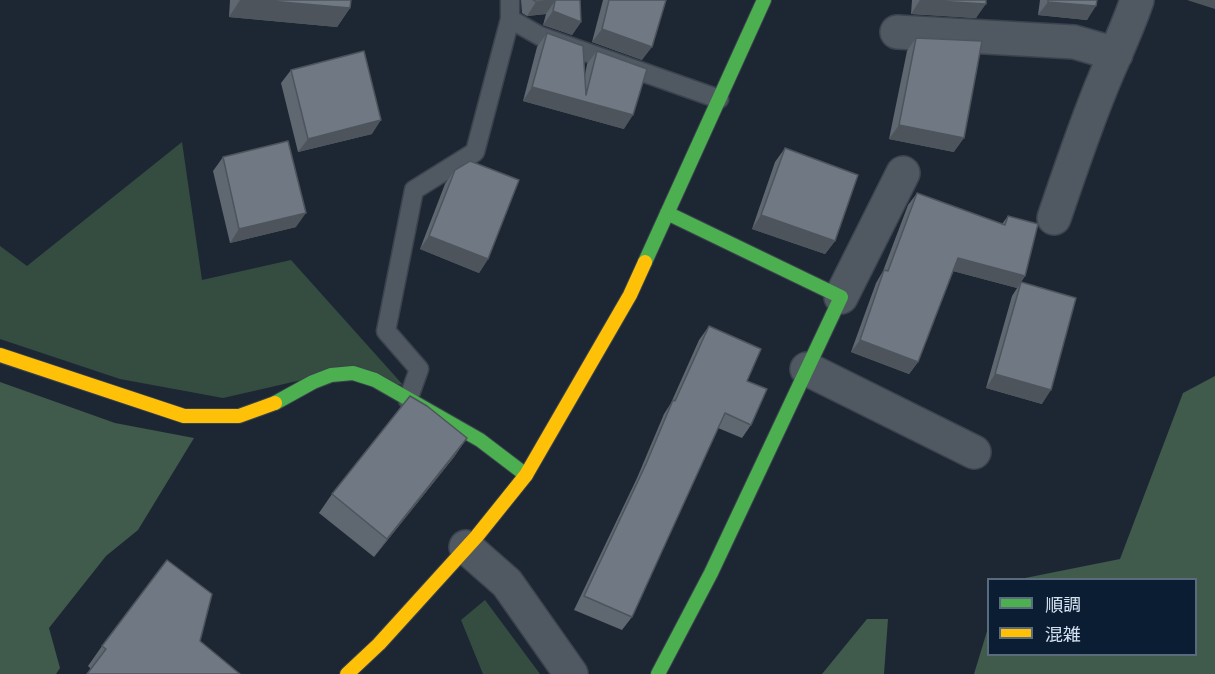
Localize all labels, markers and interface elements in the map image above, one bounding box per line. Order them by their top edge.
legend [987,578,1197,656]
text: 順調 [1045,594,1081,615]
text: 混雑 [1045,624,1081,645]

